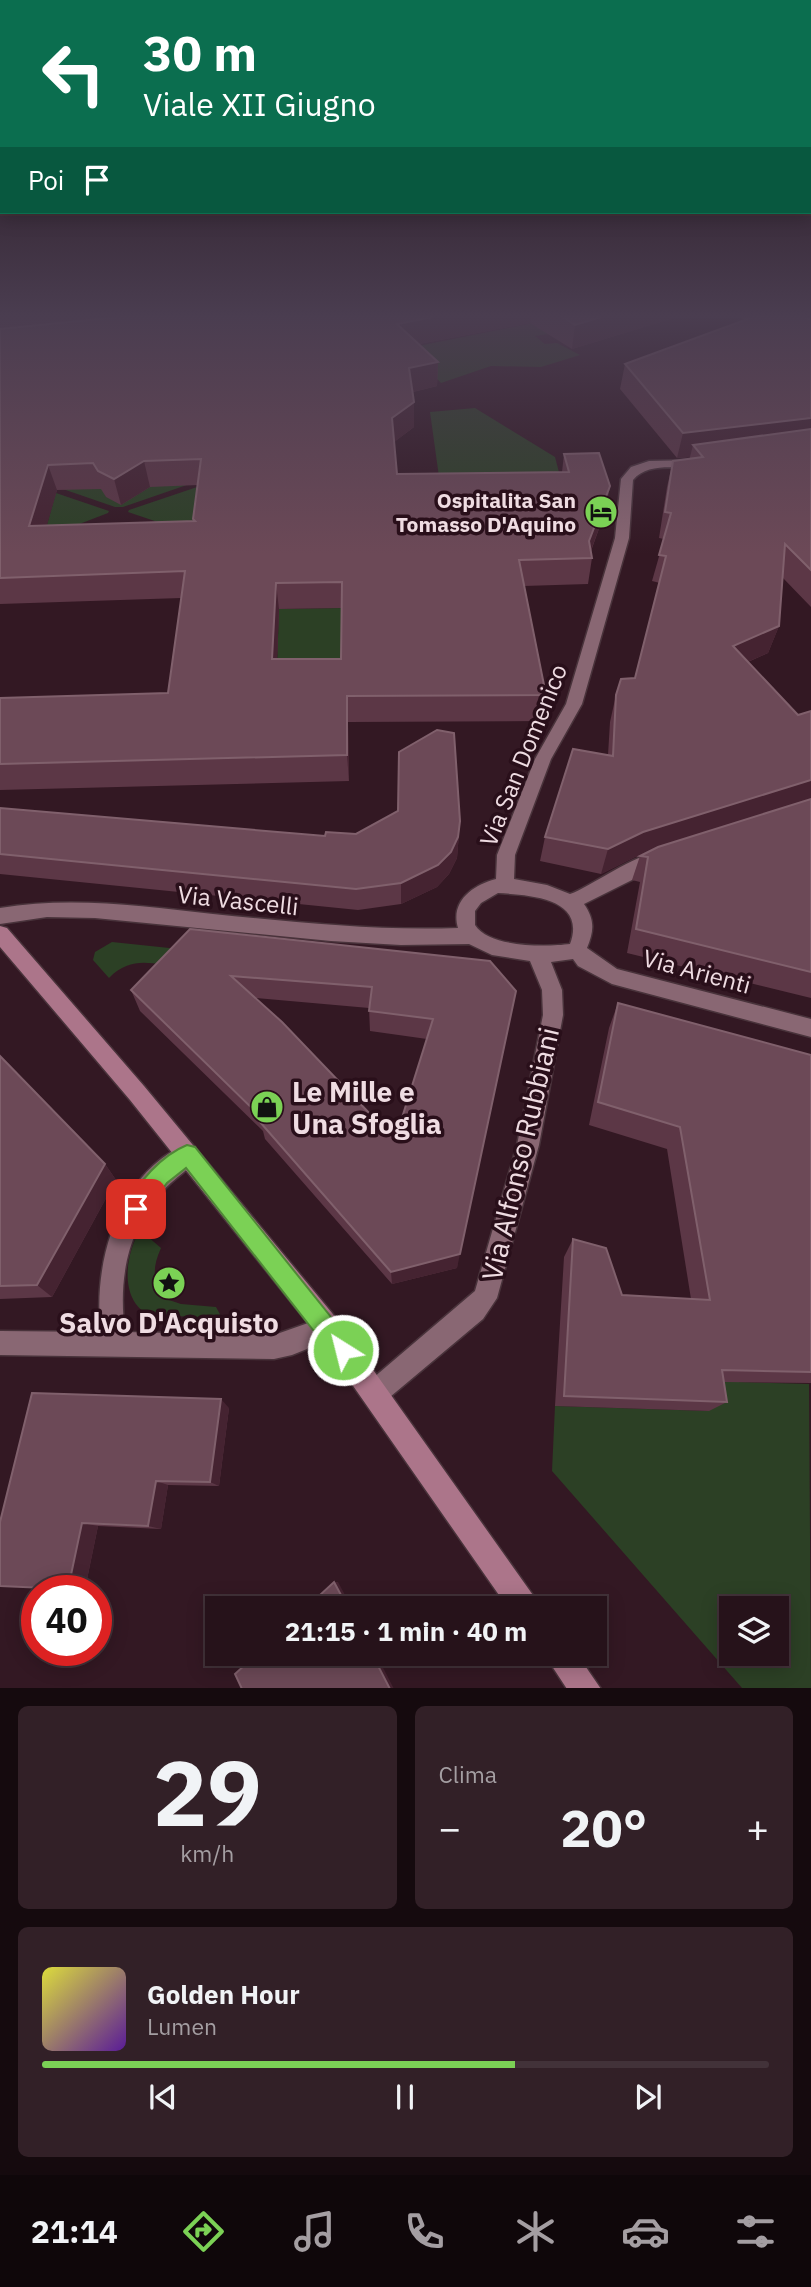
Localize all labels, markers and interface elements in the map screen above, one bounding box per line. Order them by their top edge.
text: 30 m [143,21,257,84]
icon: left [28,28,119,119]
text: Viale XII Giugno [143,83,376,125]
icon: arrive [78,161,116,199]
text: Poi [28,163,64,197]
place label: Ospitalita San Tomasso D'Aquino [396,486,576,538]
hotel icon: Ospitalita San Tomasso D'Aquino [582,493,620,531]
street label: Via San Domenico [472,659,574,851]
street label: Via Vascelli [176,878,300,922]
street label: Via Arienti [639,941,755,1001]
street label: Via Alfonso Rubbiani [473,1024,567,1284]
place label: Le Mille e Una Sfoglia [292,1073,442,1142]
shop icon: Le Mille e Una Sfoglia [248,1088,286,1126]
pin [106,1179,166,1239]
icon: arrive [117,1190,155,1228]
place icon: Salvo D'Acquisto [150,1264,188,1302]
place label: Salvo D'Acquisto [59,1304,279,1341]
position arrow [306,1313,380,1387]
speed limit sign: 40 [21,1575,112,1666]
map controls [719,1596,789,1666]
button: layers [719,1596,789,1666]
text: 21:15 · 1 min · 40 m [285,1614,527,1648]
text: 29 [153,1733,262,1851]
text: Clima [439,1759,497,1789]
text: 20° [560,1794,647,1861]
text: − [439,1803,461,1852]
text: + [746,1803,769,1852]
text: km/h [180,1838,234,1868]
text: Golden Hour [147,1977,300,2011]
text: Lumen [147,2011,217,2041]
icon: previous [144,2078,182,2116]
icon: pause [386,2078,424,2116]
icon: next [629,2078,667,2116]
icon: directions [179,2207,228,2256]
icon: music [290,2207,339,2256]
icon: phone [400,2207,449,2256]
icon: climate [511,2207,560,2256]
icon: car [621,2207,670,2256]
icon: filters [731,2207,780,2256]
text: 21:14 [31,2210,118,2252]

